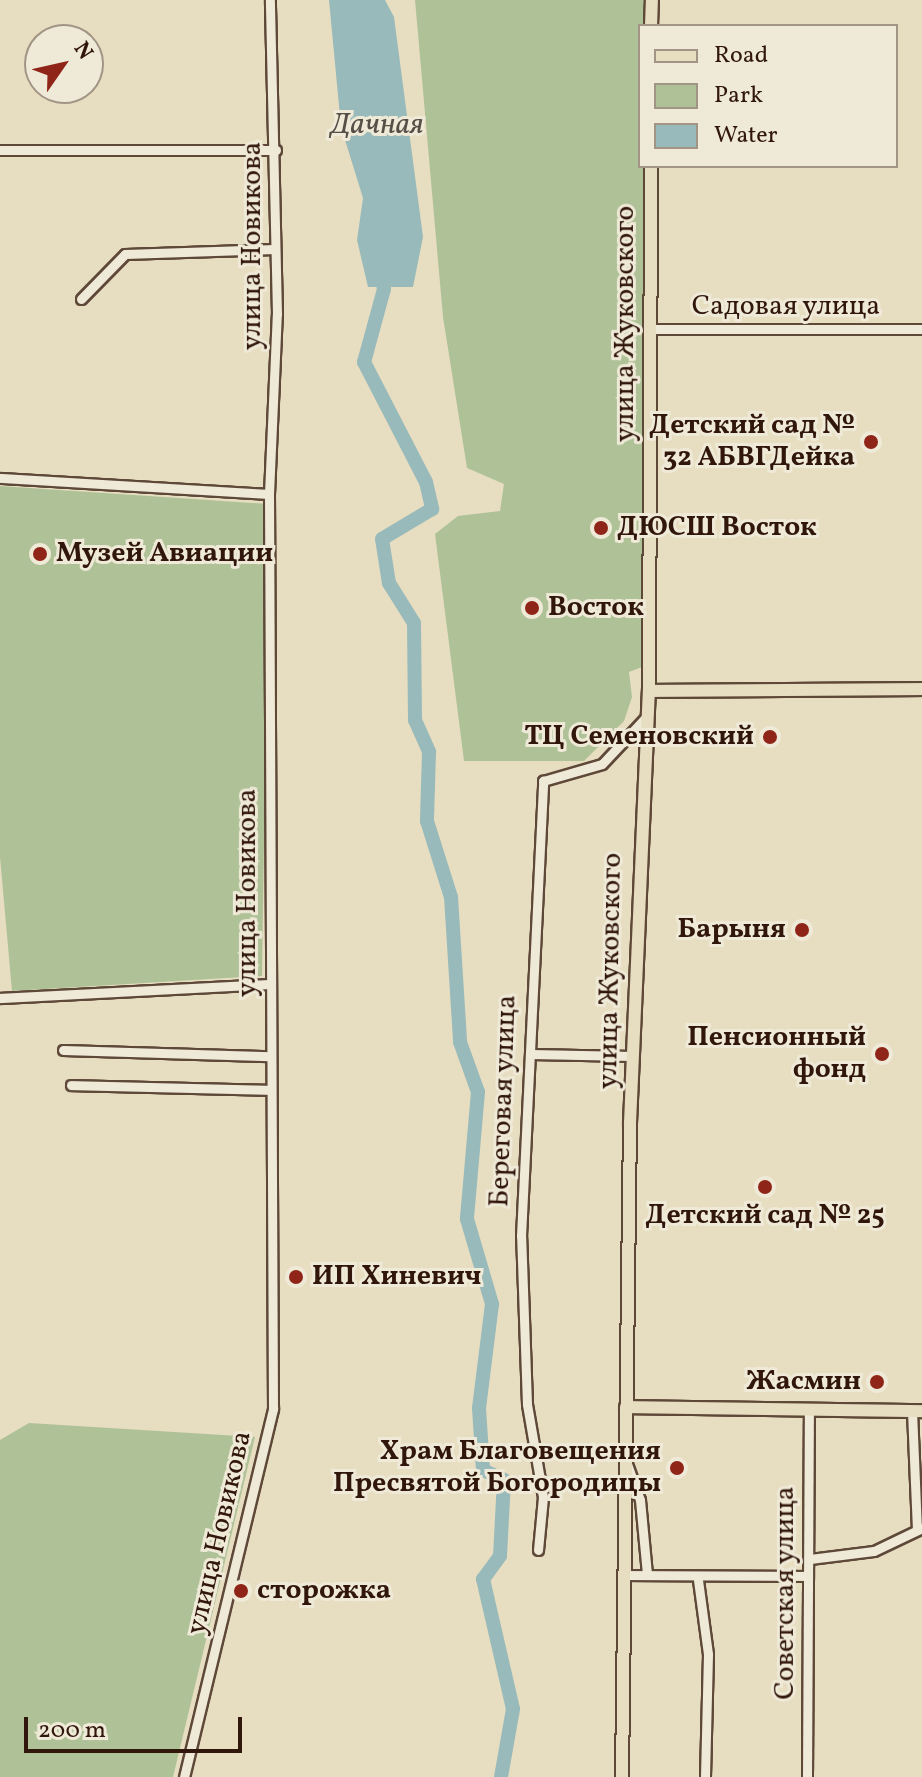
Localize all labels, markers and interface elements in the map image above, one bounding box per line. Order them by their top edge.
north arrow [24,24,104,104]
legend [638,24,898,168]
text: N [65,36,100,67]
text: Road [714,39,768,73]
text: Park [714,79,763,113]
water label: Дачная [330,107,424,143]
text: Water [714,119,778,153]
street label: улица Новикова [236,142,270,350]
street label: улица Жуковского [609,206,643,442]
street label: Садовая улица [691,290,881,324]
place label: Детский сад № 32 АБВГДейка [649,409,855,475]
marker: Детский сад № 32 АБВГДейка [862,433,880,451]
place label: ДЮСШ Восток [617,511,817,545]
marker: ДЮСШ Восток [592,519,610,537]
place label: Музей Авиации [56,537,273,571]
marker: Музей Авиации [31,545,49,563]
place label: Восток [548,591,644,625]
marker: Восток [523,599,541,617]
place label: ТЦ Семеновский [524,720,754,754]
marker: ТЦ Семеновский [761,728,779,746]
street label: улица Новикова [231,789,265,997]
street label: улица Жуковского [592,853,630,1089]
place label: Барыня [677,913,786,947]
marker: Барыня [793,921,811,939]
street label: Береговая улица [483,994,525,1208]
place label: Пенсионный фонд [687,1021,866,1087]
marker: Пенсионный фонд [873,1045,891,1063]
marker: Детский сад № 25 [756,1178,774,1196]
place label: Детский сад № 25 [645,1199,885,1233]
place label: ИП Хиневич [312,1260,481,1294]
marker: ИП Хиневич [287,1268,305,1286]
place label: Жасмин [746,1365,861,1399]
marker: Жасмин [868,1373,886,1391]
street label: улица Новикова [180,1428,260,1638]
place label: Храм Благовещения Пресвятой Богородицы [333,1435,661,1501]
marker: Храм Благовещения Пресвятой Богородицы [668,1459,686,1477]
street label: Советская улица [769,1486,803,1700]
place label: сторожка [257,1574,391,1608]
marker: сторожка [232,1582,250,1600]
scale bar [28,1701,246,1751]
text: 200 m [38,1714,106,1748]

